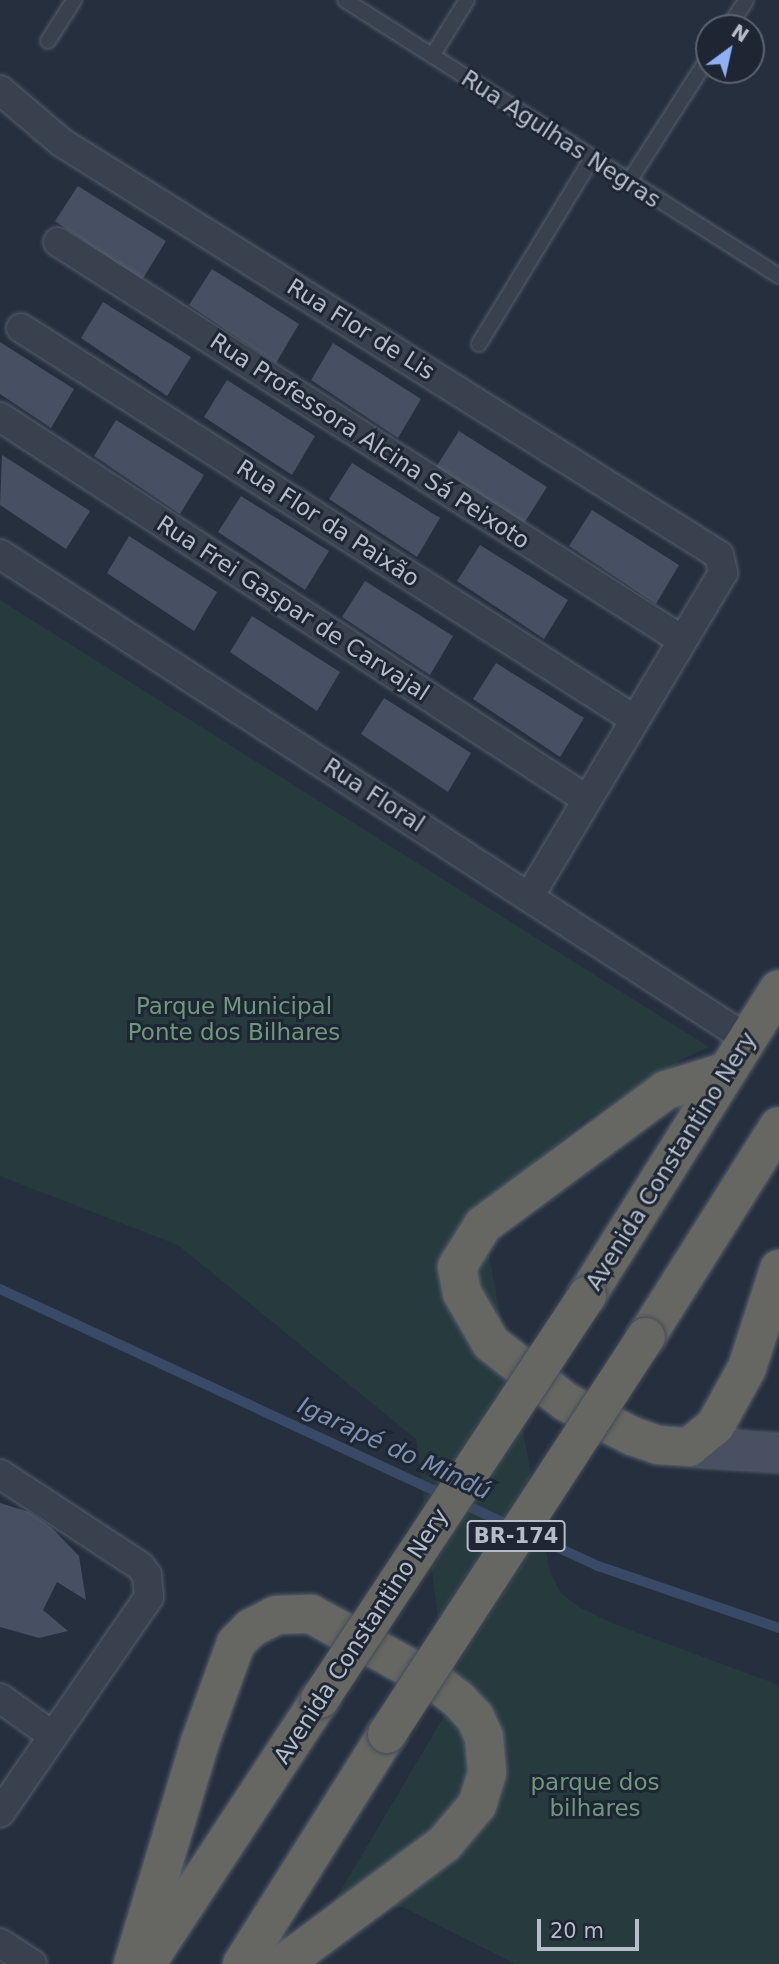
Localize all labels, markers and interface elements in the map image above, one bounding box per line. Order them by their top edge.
north arrow [695,14,765,84]
text: N [728,20,753,47]
street label: Rua Agulhas Negras [456,64,666,214]
street label: Rua Flor de Lis [282,273,440,385]
street label: Rua Professora Alcina Sá Peixoto [205,327,535,555]
street label: Rua Flor da Paixão [231,454,425,592]
street label: Rua Frei Gaspar de Carvajal [152,510,434,706]
street label: Rua Floral [318,752,430,838]
park label: Parque Municipal Ponte dos Bilhares [128,992,340,1046]
street label: Avenida Constantino Nery [580,1027,762,1295]
water label: Igarapé do Mindú [293,1392,495,1506]
street label: Avenida Constantino Nery [268,1503,454,1769]
road number: BR-174 [465,1518,567,1554]
park label: parque dos bilhares [530,1768,660,1822]
scale bar [541,1904,642,1948]
text: 20 m [550,1919,604,1943]

